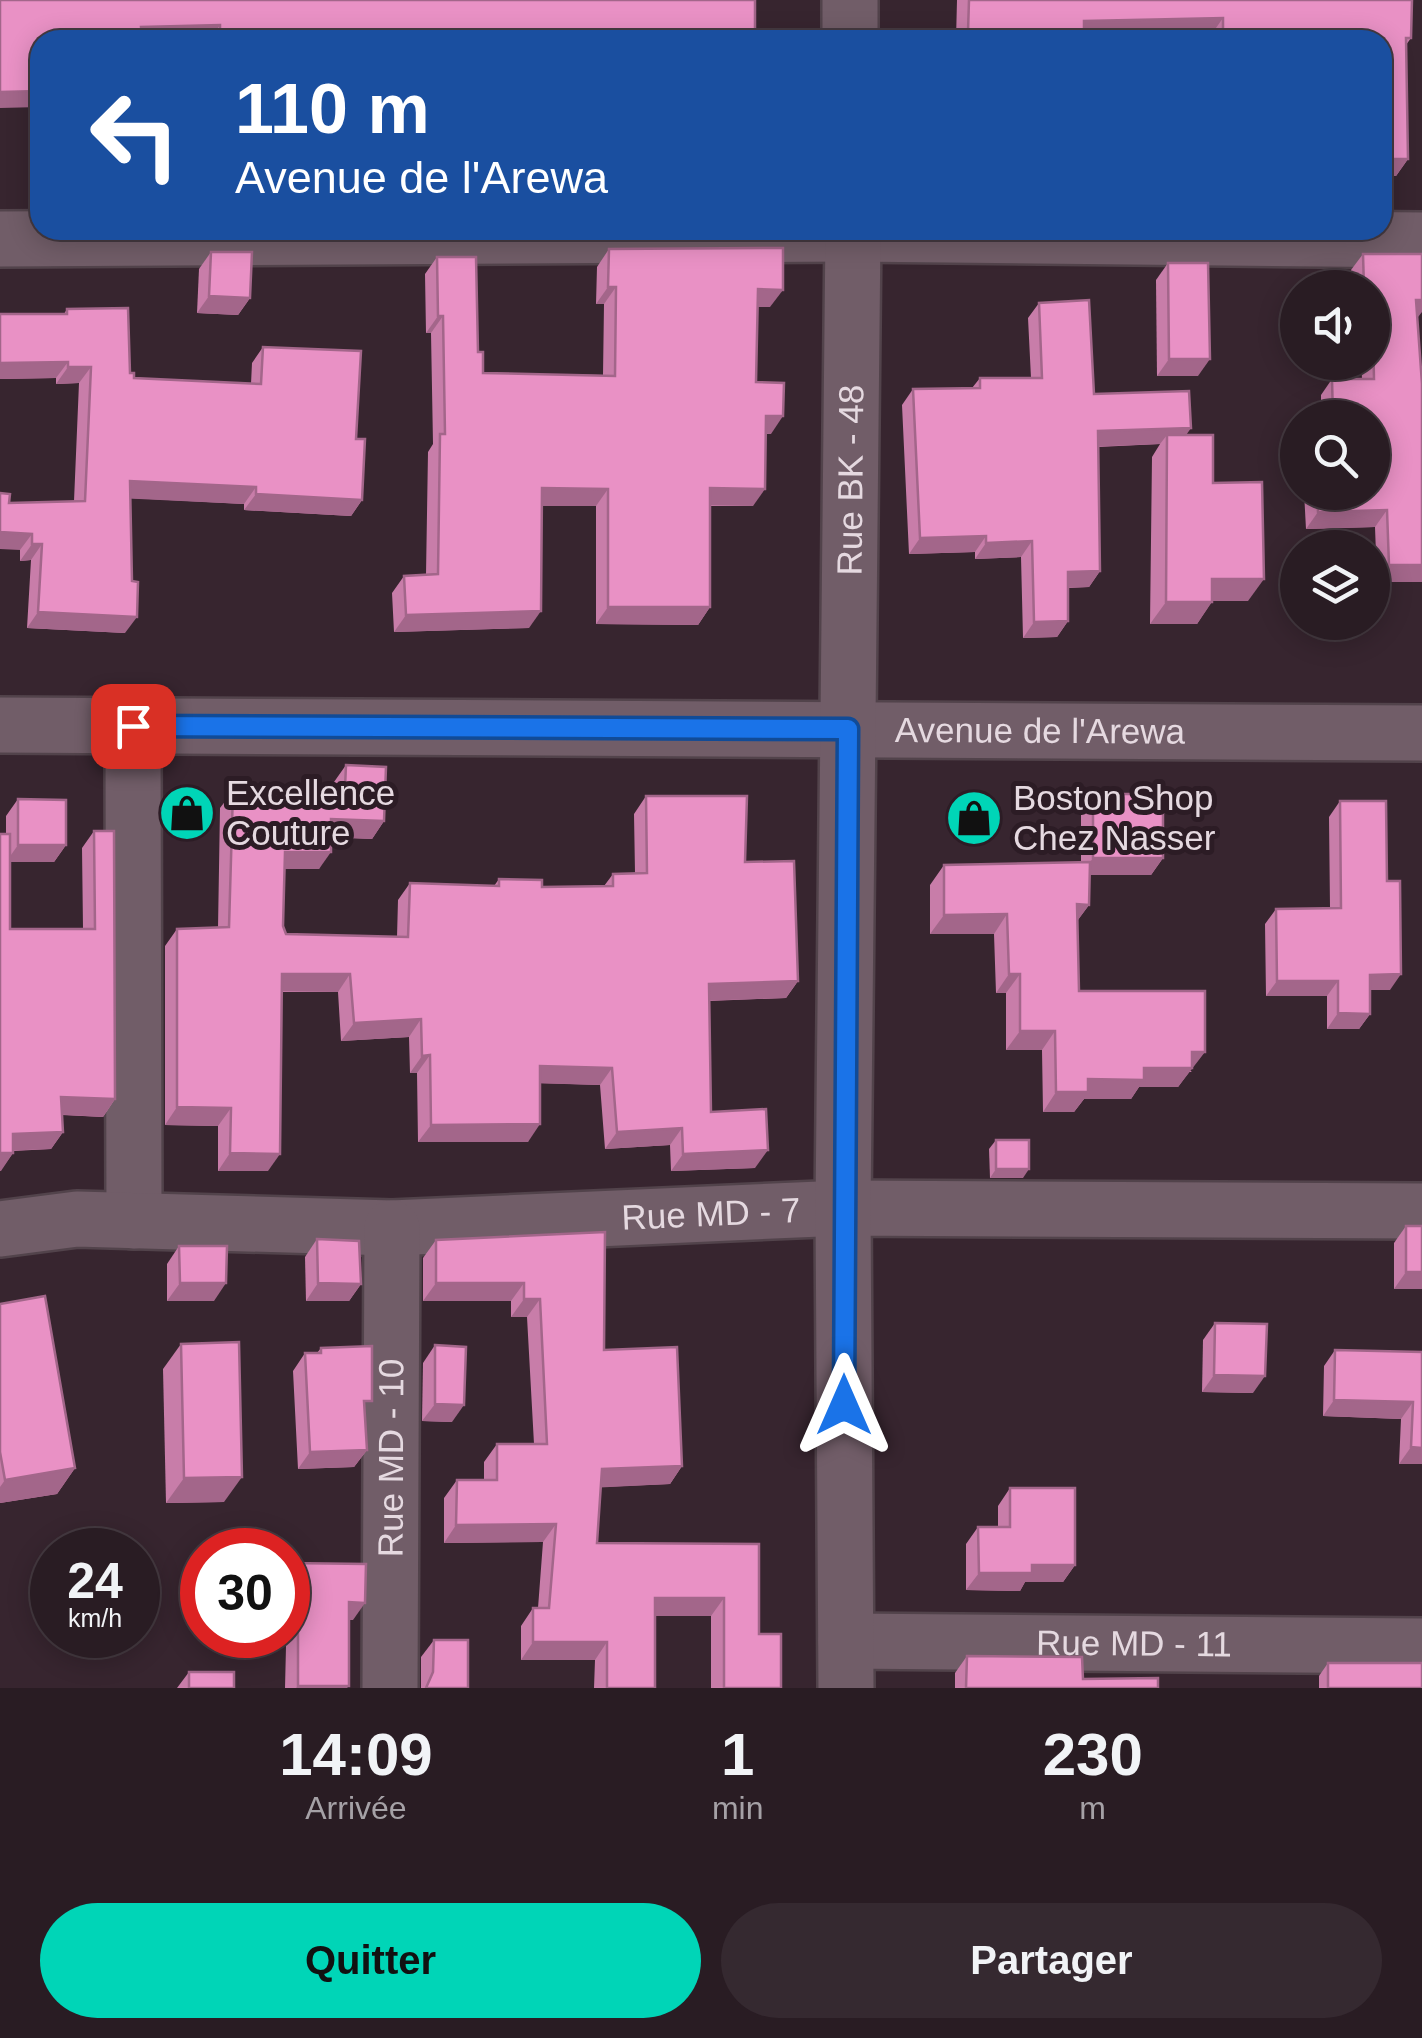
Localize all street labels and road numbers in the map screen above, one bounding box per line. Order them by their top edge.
street label: Rue BK - 48 [829,384,870,576]
street label: Avenue de l'Arewa [895,710,1186,751]
street label: Rue MD - 7 [621,1190,801,1237]
street label: Rue MD - 10 [371,1359,410,1557]
street label: Rue MD - 11 [1036,1623,1232,1663]

